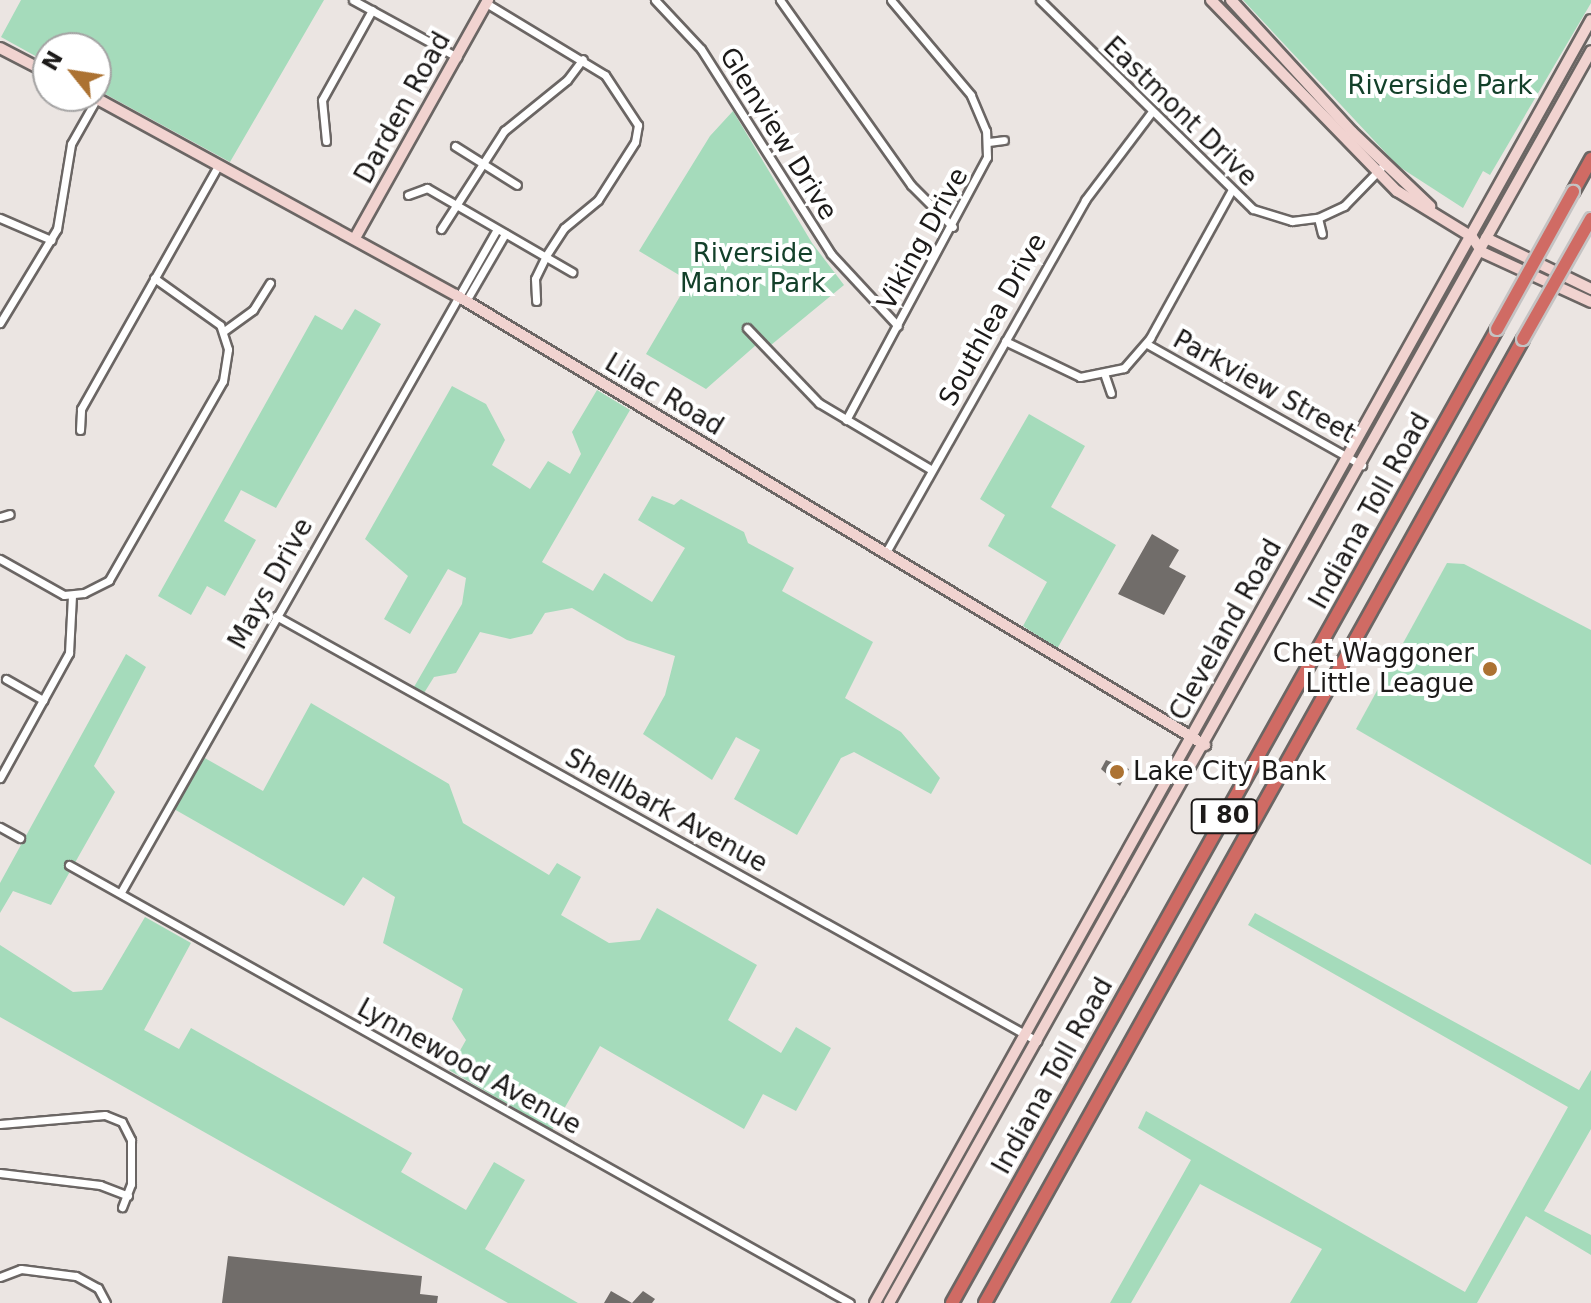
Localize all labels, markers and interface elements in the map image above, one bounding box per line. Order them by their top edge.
street label: Darden Road [348,27,458,189]
street label: Eastmont Drive [1097,31,1263,193]
north arrow [32,32,112,112]
street label: Glenview Drive [712,42,844,226]
text: N [37,47,68,75]
park label: Riverside Park [1347,70,1533,102]
street label: Viking Drive [871,163,975,315]
street label: Southlea Drive [933,228,1053,412]
park label: Riverside Manor Park [680,238,826,300]
street label: Parkview Street [1168,324,1360,450]
street label: Lilac Road [599,347,729,443]
street label: Indiana Toll Road [1303,407,1437,615]
street label: Mays Drive [222,513,320,655]
street label: Cleveland Road [1163,534,1289,726]
place label: Chet Waggoner Little League [1273,638,1474,700]
marker: Chet Waggoner Little League [1481,660,1499,678]
street label: Shellbark Avenue [559,742,773,880]
place label: Lake City Bank [1133,756,1326,788]
marker: Lake City Bank [1108,763,1126,781]
road number: I 80 [1190,796,1258,836]
street label: Indiana Toll Road [986,972,1120,1180]
street label: Lynnewood Avenue [352,993,586,1141]

